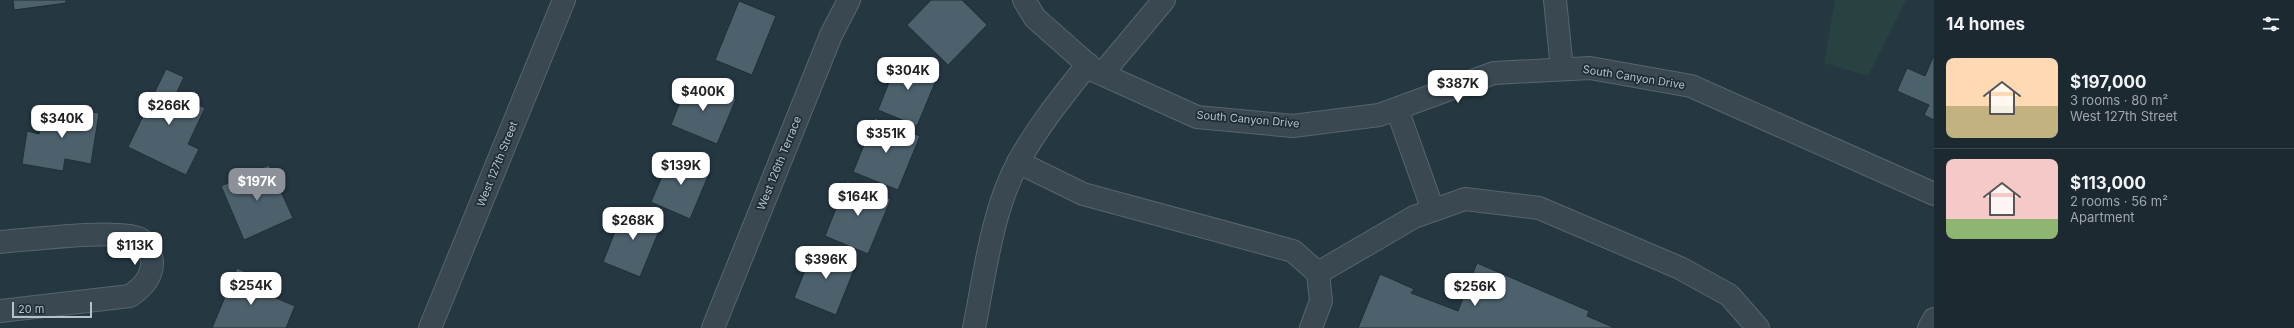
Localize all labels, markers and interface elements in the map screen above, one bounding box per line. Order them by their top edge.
icon: filters [2260,13,2282,35]
text: 14 homes [1946,14,2025,34]
pin: $304K [880,57,936,91]
text: $304K [886,62,930,78]
street label: South Canyon Drive [1582,62,1686,92]
pin: $387K [1430,70,1486,104]
text: $197,000 [2070,72,2147,92]
icon: home [1978,74,2026,122]
text: $387K [1437,75,1479,91]
pin: $400K [675,78,731,112]
text: $400K [681,83,725,99]
pin: $266K [141,92,197,126]
text: 3 rooms · 80 m² [2070,92,2168,108]
text: $266K [148,97,190,113]
pin: $340K [34,105,90,139]
street label: South Canyon Drive [1196,108,1300,130]
text: West 127th Street [2070,108,2177,124]
text: $340K [40,110,84,126]
street label: West 126th Terrace [754,114,804,212]
street label: West 127th Street [473,119,521,209]
pin: $351K [858,120,914,154]
text: $351K [866,125,906,141]
pin: $139K [653,152,709,186]
text: $139K [661,157,701,173]
pin: $197K [229,168,285,202]
text: $197K [237,173,277,189]
text: $113,000 [2070,173,2146,193]
icon: home [1978,175,2026,223]
pin: $164K [830,183,886,217]
text: $164K [838,188,878,204]
text: 2 rooms · 56 m² [2070,193,2168,209]
pin: $268K [605,207,661,241]
text: Apartment [2070,209,2135,225]
text: $268K [612,212,654,228]
pin: $113K [107,232,163,266]
text: $113K [116,237,154,253]
pin: $396K [798,246,854,280]
text: $396K [804,251,848,267]
pin: $254K [223,272,279,306]
pin: $256K [1447,273,1503,307]
text: $254K [229,277,273,293]
text: $256K [1454,278,1496,294]
scale bar [12,300,92,319]
text: 20 m [18,302,44,316]

